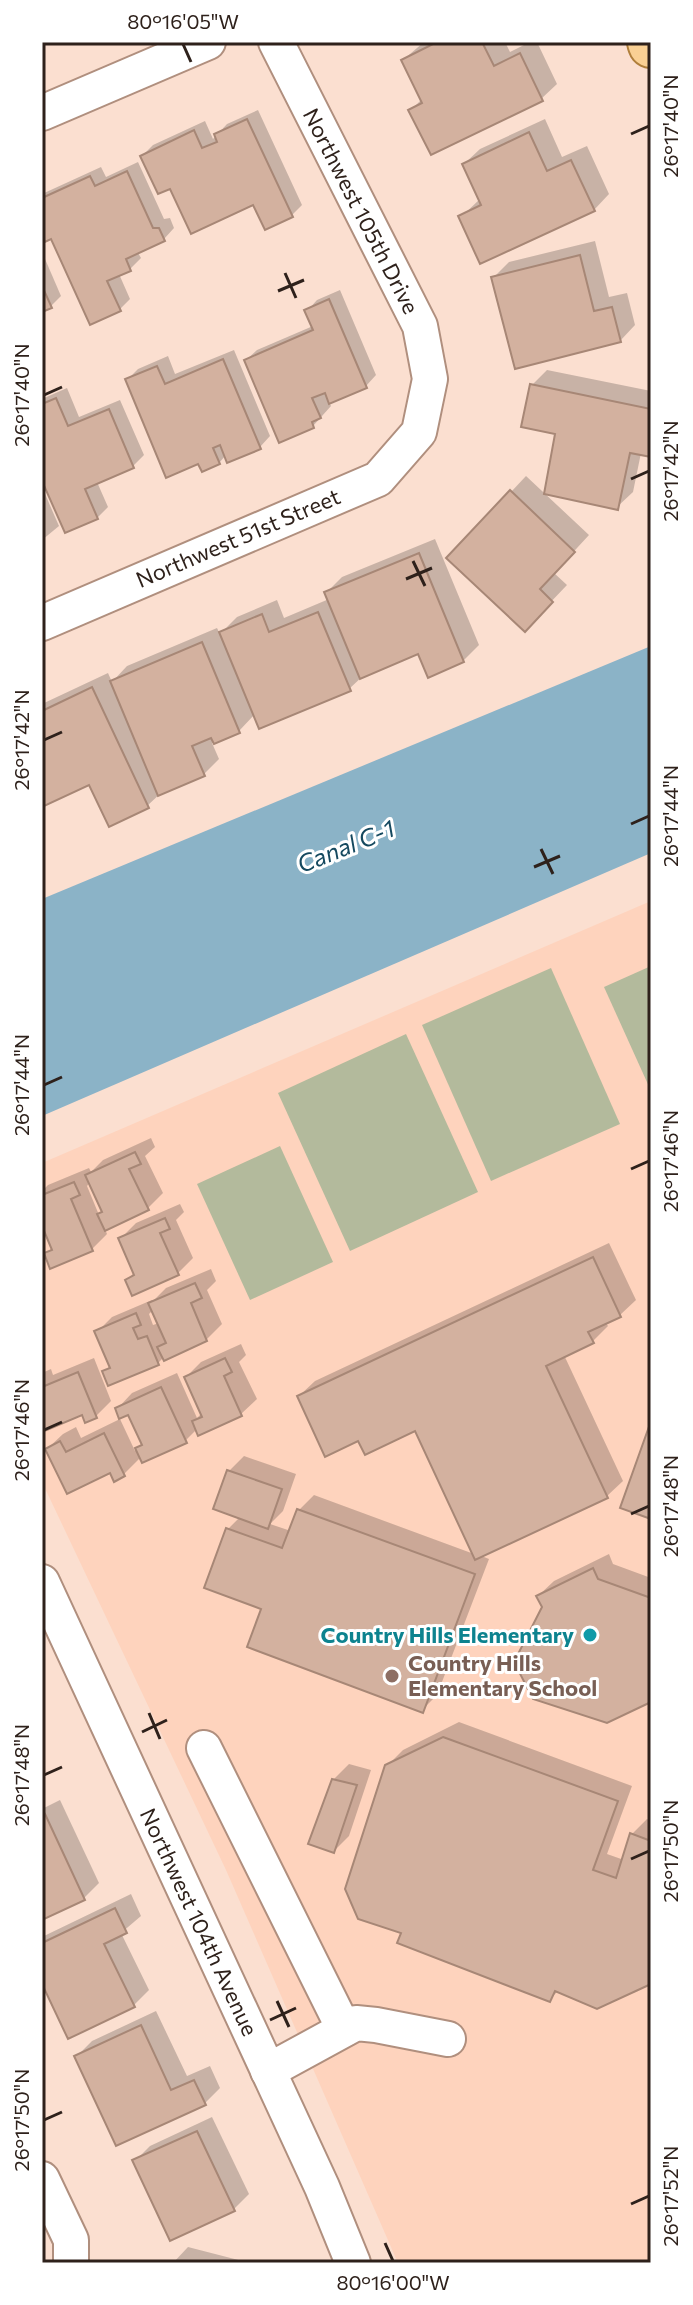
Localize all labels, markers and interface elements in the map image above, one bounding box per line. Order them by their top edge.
text: 80°16'05"W [127,9,239,33]
text: 26°17'40"N [658,74,682,178]
street label: Northwest 105th Drive [298,103,425,318]
text: 26°17'40"N [9,343,33,447]
text: 26°17'42"N [658,420,682,522]
street label: Northwest 51st Street [132,482,344,593]
text: 26°17'42"N [9,689,33,791]
text: 26°17'44"N [658,765,682,867]
water label: Canal C-1 [293,813,398,878]
text: 26°17'44"N [9,1034,33,1136]
text: 26°17'46"N [658,1110,682,1212]
text: 26°17'46"N [9,1379,33,1481]
text: 26°17'48"N [658,1455,682,1557]
place label: Country Hills Elementary [321,1621,574,1648]
marker: Country Hills Elementary [581,1626,599,1644]
place label: Country Hills Elementary School [408,1649,597,1701]
marker: Country Hills Elementary School [383,1667,401,1685]
text: 26°17'48"N [9,1724,33,1826]
text: 26°17'50"N [658,1800,682,1902]
street label: Northwest 104th Avenue [135,1804,264,2040]
text: 26°17'50"N [9,2069,33,2171]
text: 26°17'52"N [658,2146,682,2246]
text: 80°16'00"W [336,2270,450,2294]

